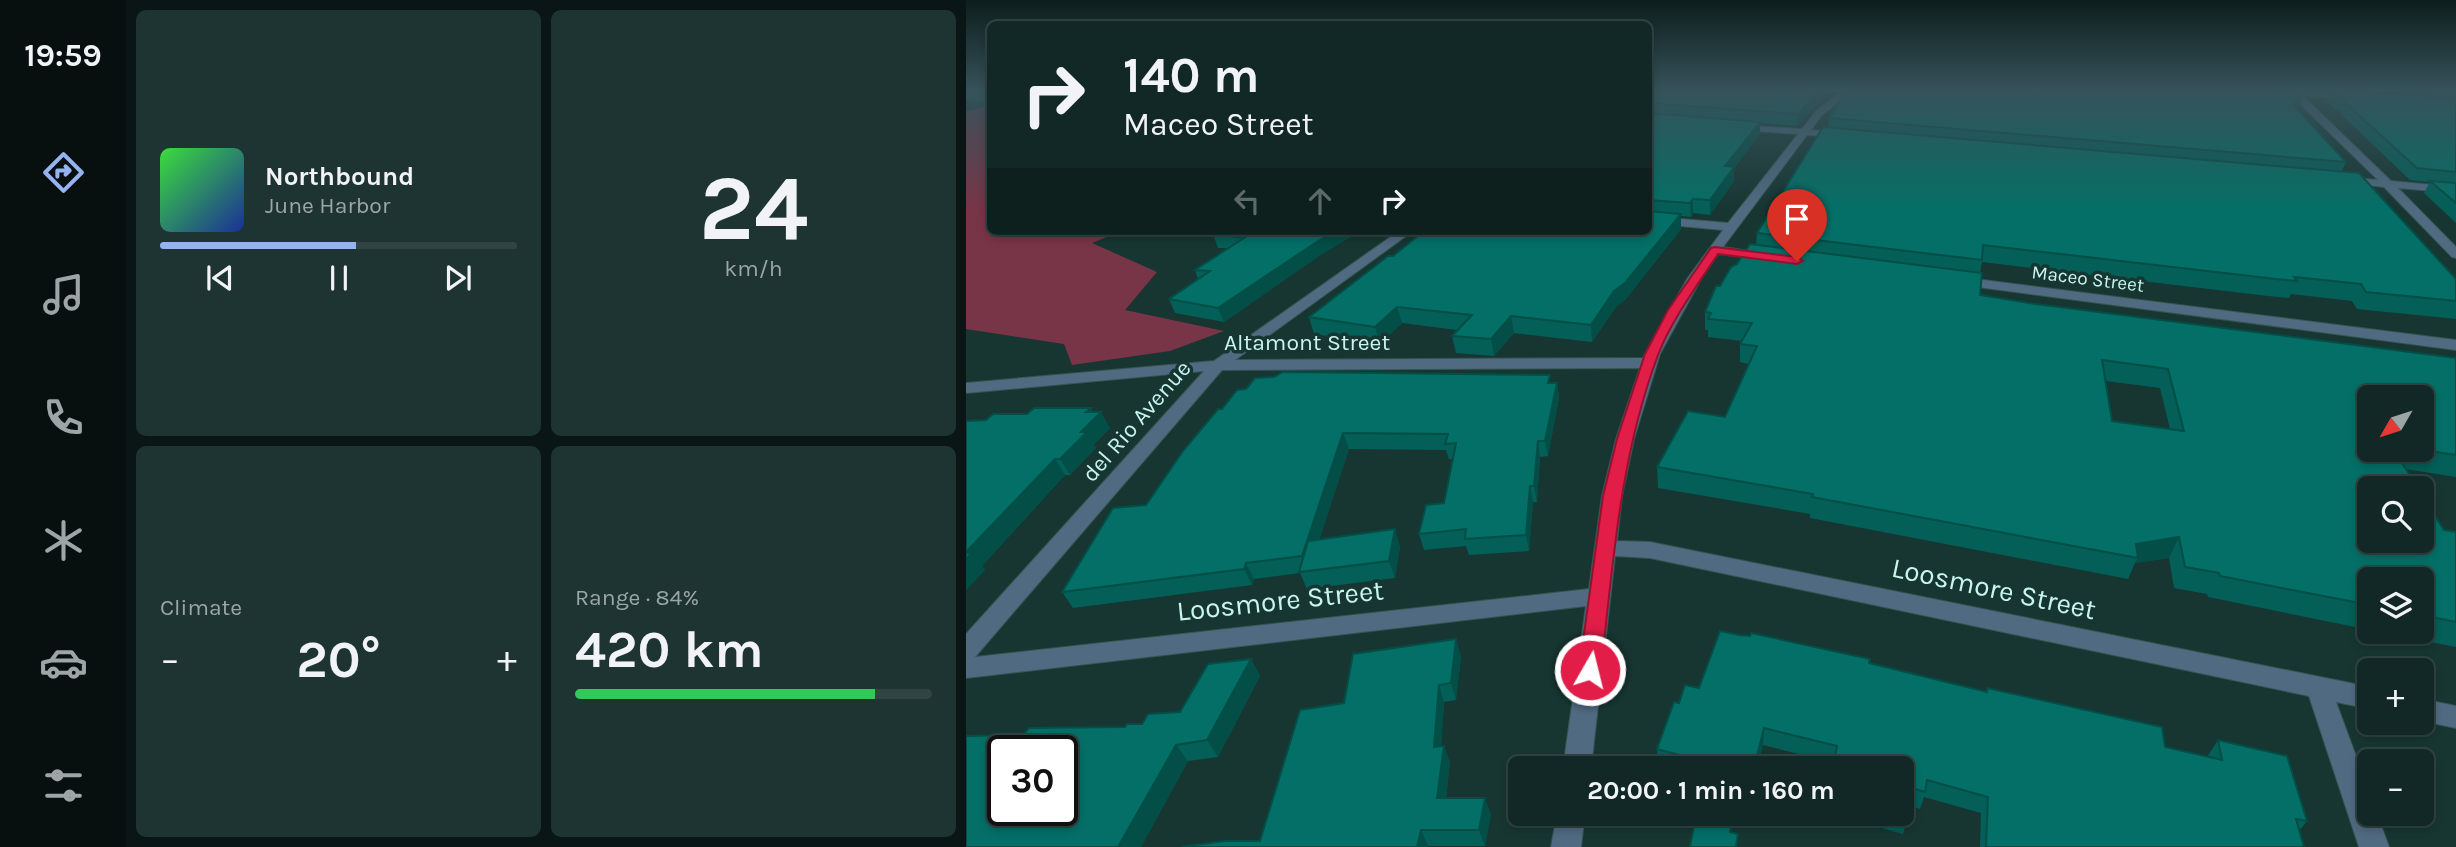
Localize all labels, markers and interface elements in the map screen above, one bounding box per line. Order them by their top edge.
text: 19:59 [24,37,102,74]
text: 140 m [1123,47,1260,104]
icon: right [1008,49,1099,140]
text: Maceo Street [1123,106,1314,143]
icon: directions [39,148,88,197]
text: 24 [699,156,808,262]
text: Northbound [265,161,414,192]
icon: left [1228,182,1266,220]
icon: ahead [1301,182,1339,220]
icon: right [1374,182,1412,220]
pin [1767,189,1827,261]
text: June Harbor [265,192,390,219]
icon: arrive [1778,200,1816,238]
text: km/h [724,255,783,282]
icon: previous [201,259,239,297]
icon: pause [320,259,358,297]
icon: next [439,259,477,297]
street label: Maceo Street [2030,261,2145,297]
icon: music [39,270,88,319]
street label: Altamont Street [1224,329,1390,356]
street label: del Rio Avenue [1076,355,1196,488]
north arrow [2357,385,2434,462]
map controls [2357,385,2434,826]
icon: phone [39,393,88,442]
button: search [2357,476,2434,553]
icon: climate [39,516,88,565]
street label: Loosmore Street [1889,551,2099,626]
button: layers [2357,567,2434,644]
street label: Loosmore Street [1175,573,1385,628]
text: Range · 84% [575,584,699,611]
text: Climate [160,594,242,621]
text: 420 km [575,619,764,680]
text: 20° [296,629,381,690]
position arrow [1553,633,1627,707]
text: − [160,637,180,682]
text: + [497,637,517,682]
icon: car [39,638,88,687]
button: + [2357,658,2434,735]
speed limit sign: 30 [987,735,1078,826]
button: − [2357,749,2434,826]
icon: filters [39,761,88,810]
text: 20:00 · 1 min · 160 m [1587,775,1835,806]

